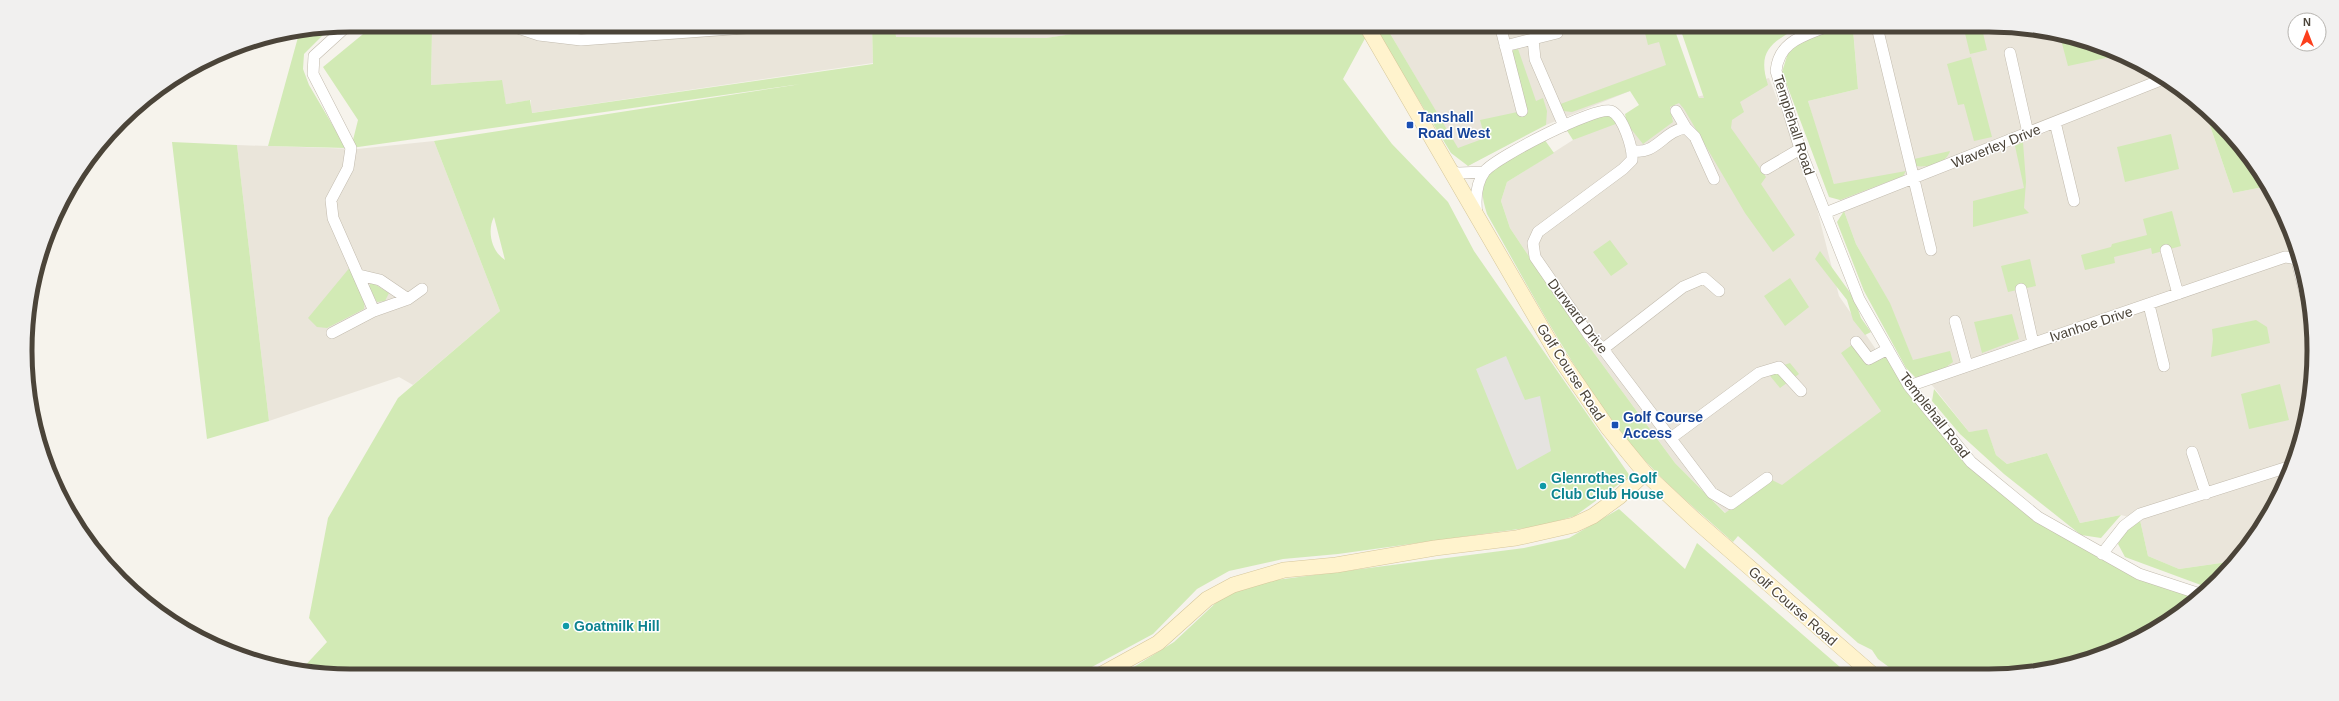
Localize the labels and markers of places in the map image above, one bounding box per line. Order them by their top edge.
place label: Tanshall Road West [1418,109,1490,141]
marker: Tanshall Road West [1405,120,1415,130]
place label: Golf Course Access [1623,409,1703,441]
marker: Golf Course Access [1610,420,1620,430]
place label: Glenrothes Golf Club Club House [1551,470,1664,502]
marker: Glenrothes Golf Club Club House [1538,481,1548,491]
place label: Goatmilk Hill [574,618,660,634]
marker: Goatmilk Hill [561,621,571,631]

